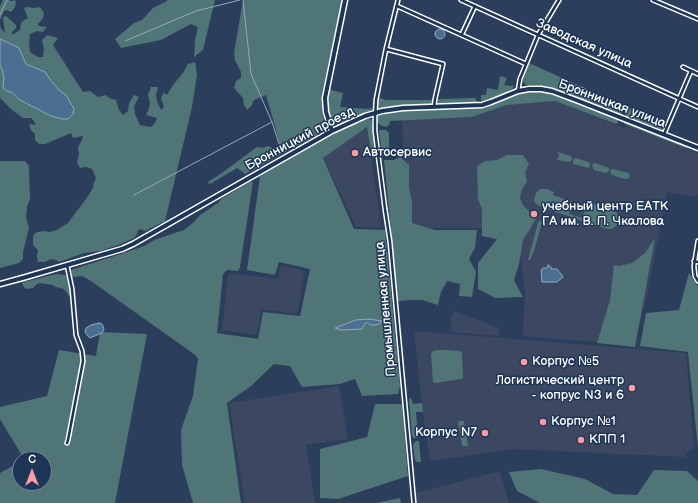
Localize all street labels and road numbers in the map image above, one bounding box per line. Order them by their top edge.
street label: Заводская улица [533,16,635,72]
street label: Бронницкая улица [556,76,668,132]
street label: Бронницкий проезд [243,104,357,174]
street label: Промышленная улица [372,241,400,377]

